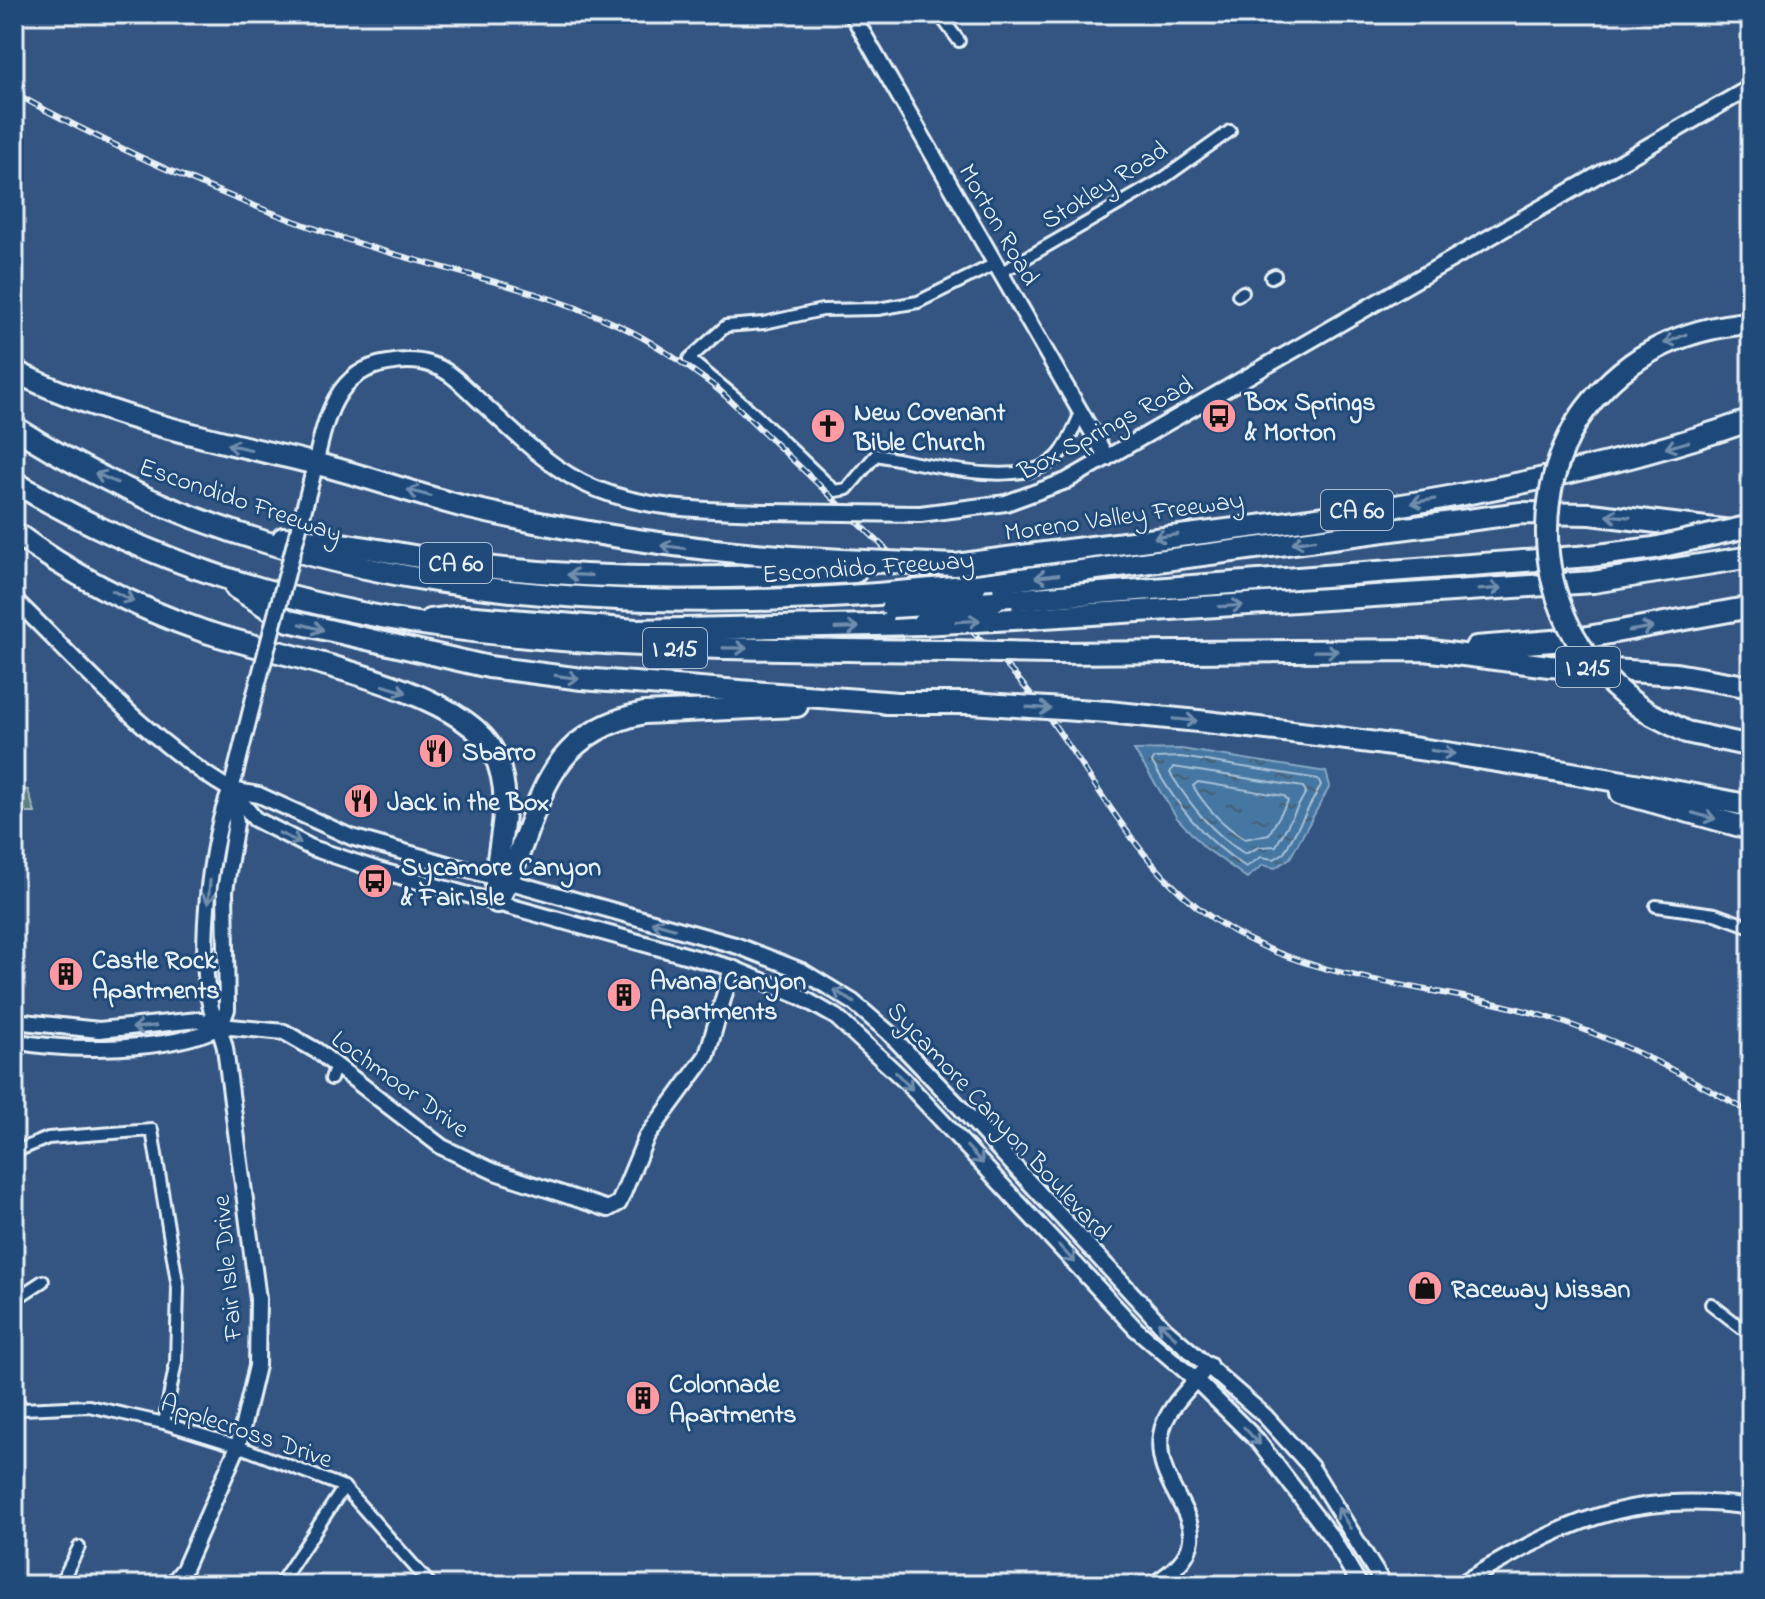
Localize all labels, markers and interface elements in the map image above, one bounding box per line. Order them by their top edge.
street label: Stokley Road [1035,132,1177,241]
street label: Morton Road [947,157,1048,294]
one-way arrow [1663,333,1688,348]
street label: Box Springs Road [1011,367,1201,492]
place label: Box Springs & Morton [1244,385,1376,453]
place label: New Covenant Bible Church [853,395,1006,463]
bus stop icon: Box Springs & Morton [1200,397,1238,435]
church icon: New Covenant Bible Church [809,407,847,445]
one-way arrow [227,439,253,454]
one-way arrow [1665,439,1691,454]
street label: Escondido Freeway [133,449,347,554]
one-way arrow [94,470,118,485]
street label: Moreno Valley Freeway [1002,482,1246,554]
one-way arrow [407,485,433,500]
road number: CA 60 [1321,490,1393,530]
one-way arrow [1411,494,1437,509]
one-way arrow [1605,508,1632,523]
one-way arrow [1154,529,1179,544]
one-way arrow [1292,534,1317,549]
one-way arrow [661,539,687,554]
road number: CA 60 [420,543,492,583]
street label: Escondido Freeway [761,543,976,595]
one-way arrow [566,568,593,583]
one-way arrow [1034,569,1060,584]
one-way arrow [1477,581,1503,596]
one-way arrow [110,589,134,604]
one-way arrow [1217,598,1244,613]
one-way arrow [954,614,981,629]
one-way arrow [299,620,325,635]
one-way arrow [833,620,860,635]
one-way arrow [1628,621,1653,636]
road number: I 215 [643,628,707,668]
one-way arrow [721,641,748,656]
one-way arrow [1312,643,1339,659]
road number: I 215 [1556,647,1620,687]
one-way arrow [554,670,579,685]
one-way arrow [382,682,407,697]
one-way arrow [1025,701,1052,716]
one-way arrow [1172,712,1198,727]
restaurant icon: Sbarro [417,732,455,770]
place label: Sbarro [462,735,536,773]
one-way arrow [1430,745,1456,760]
restaurant icon: Jack in the Box [342,782,380,820]
place label: Jack in the Box [387,785,549,823]
one-way arrow [1691,809,1717,824]
one-way arrow [278,831,302,846]
place label: Sycamore Canyon & Fair Isle [400,850,601,918]
bus stop icon: Sycamore Canyon & Fair Isle [356,862,394,900]
one-way arrow [202,878,217,905]
one-way arrow [651,917,677,932]
place label: Castle Rock Apartments [92,943,220,1011]
building icon: Castle Rock Apartments [47,955,85,993]
place label: Avana Canyon Apartments [650,964,806,1032]
building icon: Avana Canyon Apartments [605,976,643,1014]
one-way arrow [833,988,855,1004]
street label: Sycamore Canyon Boulevard [876,994,1119,1251]
one-way arrow [131,1019,158,1034]
street label: Lochmoor Drive [322,1022,477,1149]
one-way arrow [895,1070,913,1090]
one-way arrow [965,1145,983,1165]
street label: Fair Isle Drive [204,1193,254,1343]
one-way arrow [1057,1244,1076,1263]
shop icon: Raceway Nissan [1406,1269,1444,1307]
place label: Raceway Nissan [1451,1272,1630,1310]
one-way arrow [1158,1321,1178,1339]
place label: Colonnade Apartments [669,1367,797,1435]
building icon: Colonnade Apartments [624,1379,662,1417]
street label: Applecross Drive [155,1386,338,1480]
one-way arrow [1243,1426,1262,1446]
one-way arrow [1336,1507,1352,1530]

